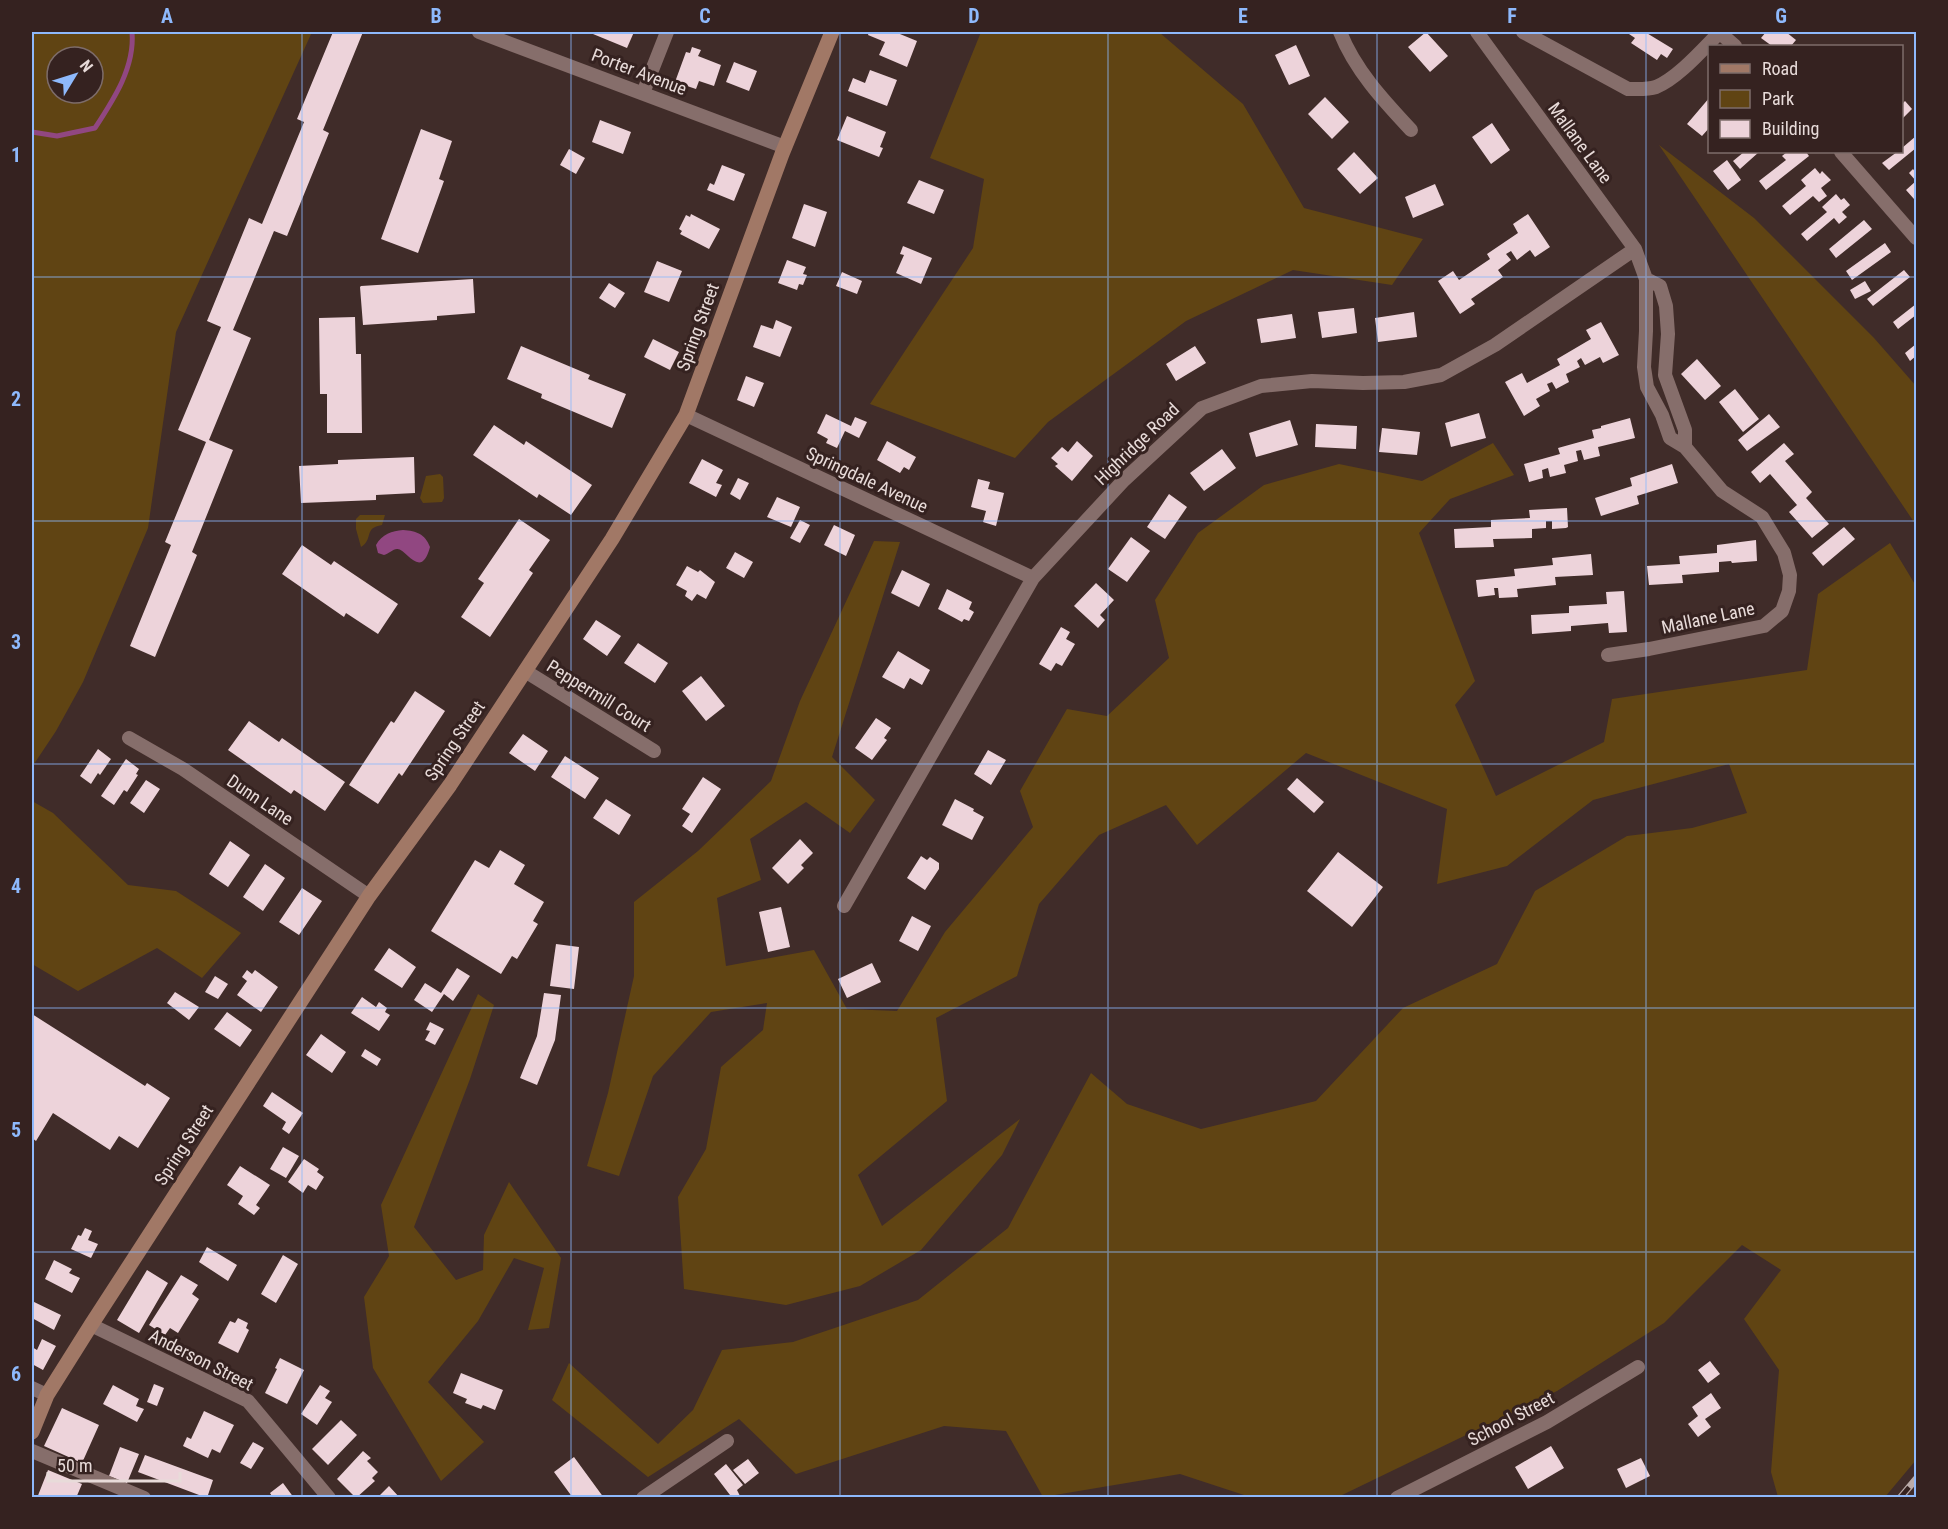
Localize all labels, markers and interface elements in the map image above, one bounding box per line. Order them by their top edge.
text: A [161,4,173,28]
text: B [430,4,442,28]
text: C [699,4,711,28]
text: D [968,4,980,28]
text: E [1238,4,1248,28]
text: F [1507,4,1517,28]
text: G [1775,4,1787,28]
street label: Porter Avenue [589,44,690,99]
north arrow [45,45,105,105]
legend [1708,45,1903,153]
text: N [76,56,97,76]
text: Road [1762,58,1798,79]
text: Park [1762,88,1794,109]
street label: Mallane Lane [1544,98,1617,187]
text: Building [1762,118,1819,139]
text: 1 [11,143,21,167]
street label: Spring Street [672,280,723,374]
text: 2 [11,387,21,411]
street label: Highridge Road [1090,398,1183,489]
street label: Springdale Avenue [803,442,931,517]
street label: Mallane Lane [1659,597,1756,638]
text: 3 [11,630,21,654]
street label: Peppermill Court [543,655,655,736]
street label: Spring Street [420,697,489,785]
street label: Dunn Lane [223,770,297,829]
text: 4 [11,874,21,898]
street label: Spring Street [150,1101,217,1189]
text: 5 [11,1118,21,1142]
street label: Anderson Street [146,1324,257,1395]
text: 6 [11,1362,21,1386]
street label: School Street [1464,1387,1558,1450]
scale bar [48,1445,180,1483]
text: 50 m [57,1455,92,1476]

